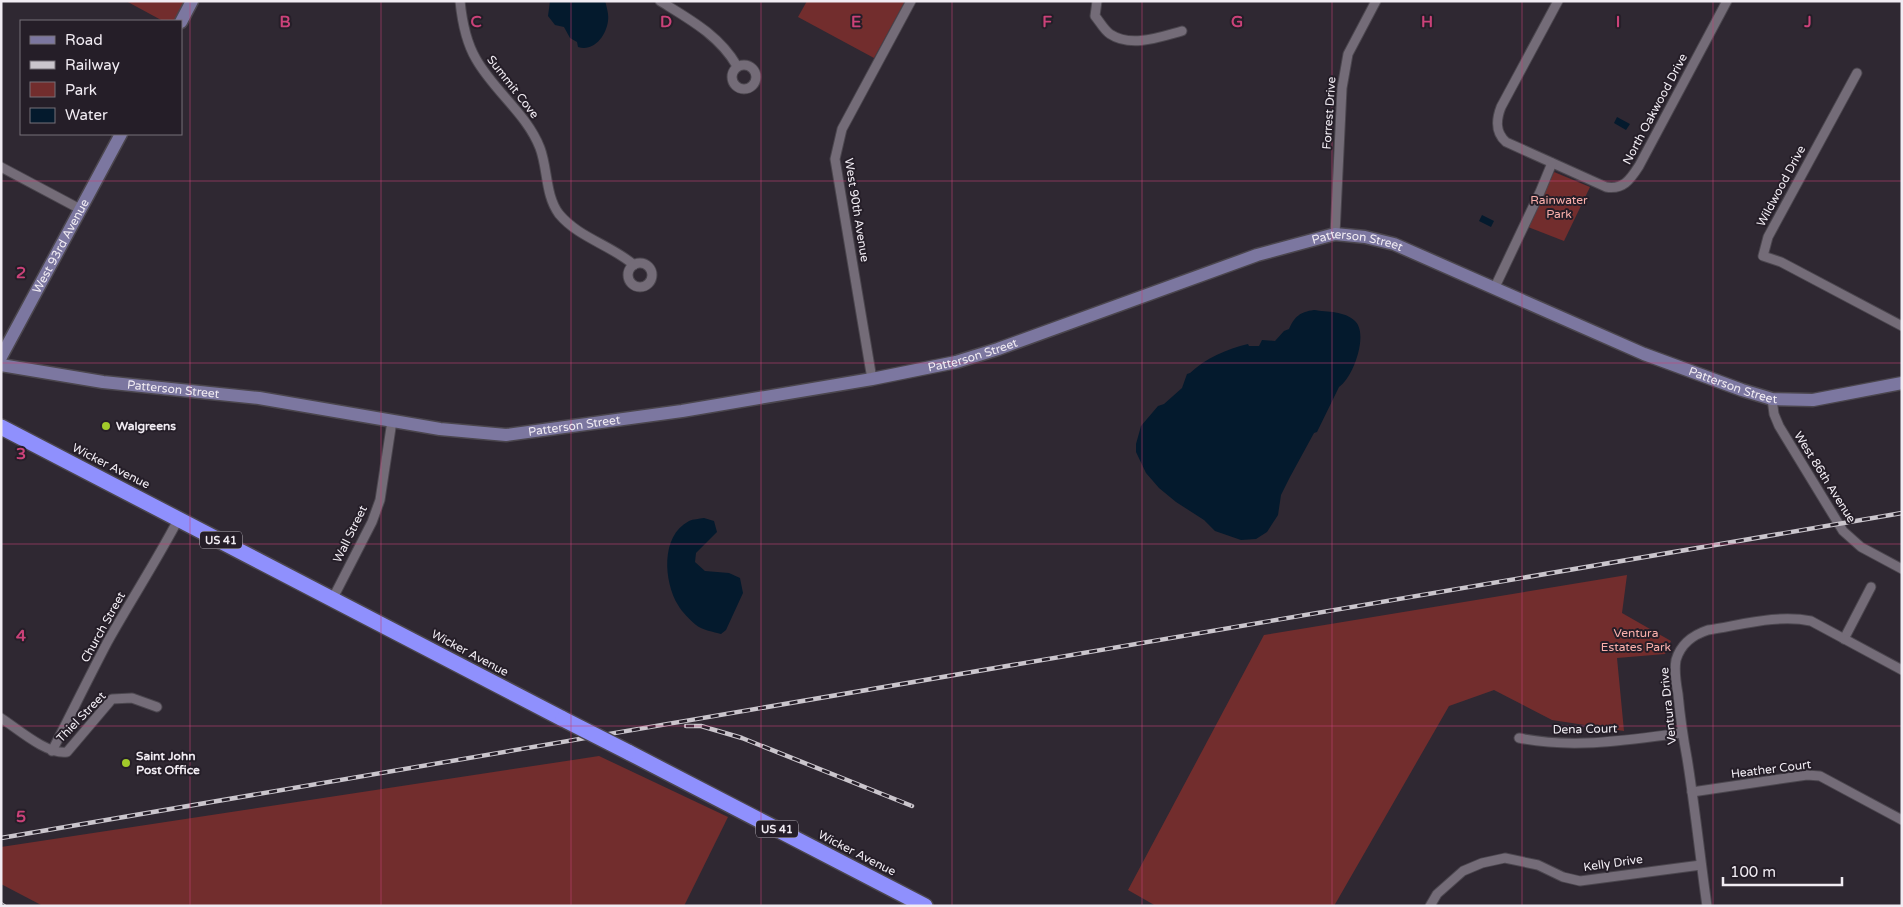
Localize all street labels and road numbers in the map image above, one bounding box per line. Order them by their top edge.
street label: North Oakwood Drive [1620,51,1690,167]
street label: Summit Cove [484,53,542,121]
street label: Forrest Drive [1319,76,1339,150]
street label: Wildwood Drive [1754,143,1808,229]
street label: West 90th Avenue [842,157,872,263]
street label: West 93rd Avenue [30,196,92,296]
street label: Patterson Street [1310,227,1405,254]
street label: Patterson Street [927,335,1020,375]
street label: Patterson Street [1687,364,1778,406]
street label: Patterson Street [126,378,220,401]
street label: Patterson Street [527,412,622,439]
street label: West 86th Avenue [1791,429,1859,525]
street label: Wicker Avenue [70,440,152,492]
street label: Wall Street [330,503,370,565]
road number: US 41 [200,532,242,548]
street label: Church Street [78,589,128,665]
street label: Wicker Avenue [429,627,511,679]
street label: Ventura Drive [1657,667,1679,745]
street label: Thiel Street [53,689,109,745]
street label: Dena Court [1553,721,1618,737]
street label: Heather Court [1730,757,1812,781]
road number: US 41 [756,821,798,838]
street label: Wicker Avenue [816,827,898,879]
street label: Kelly Drive [1582,852,1644,874]

